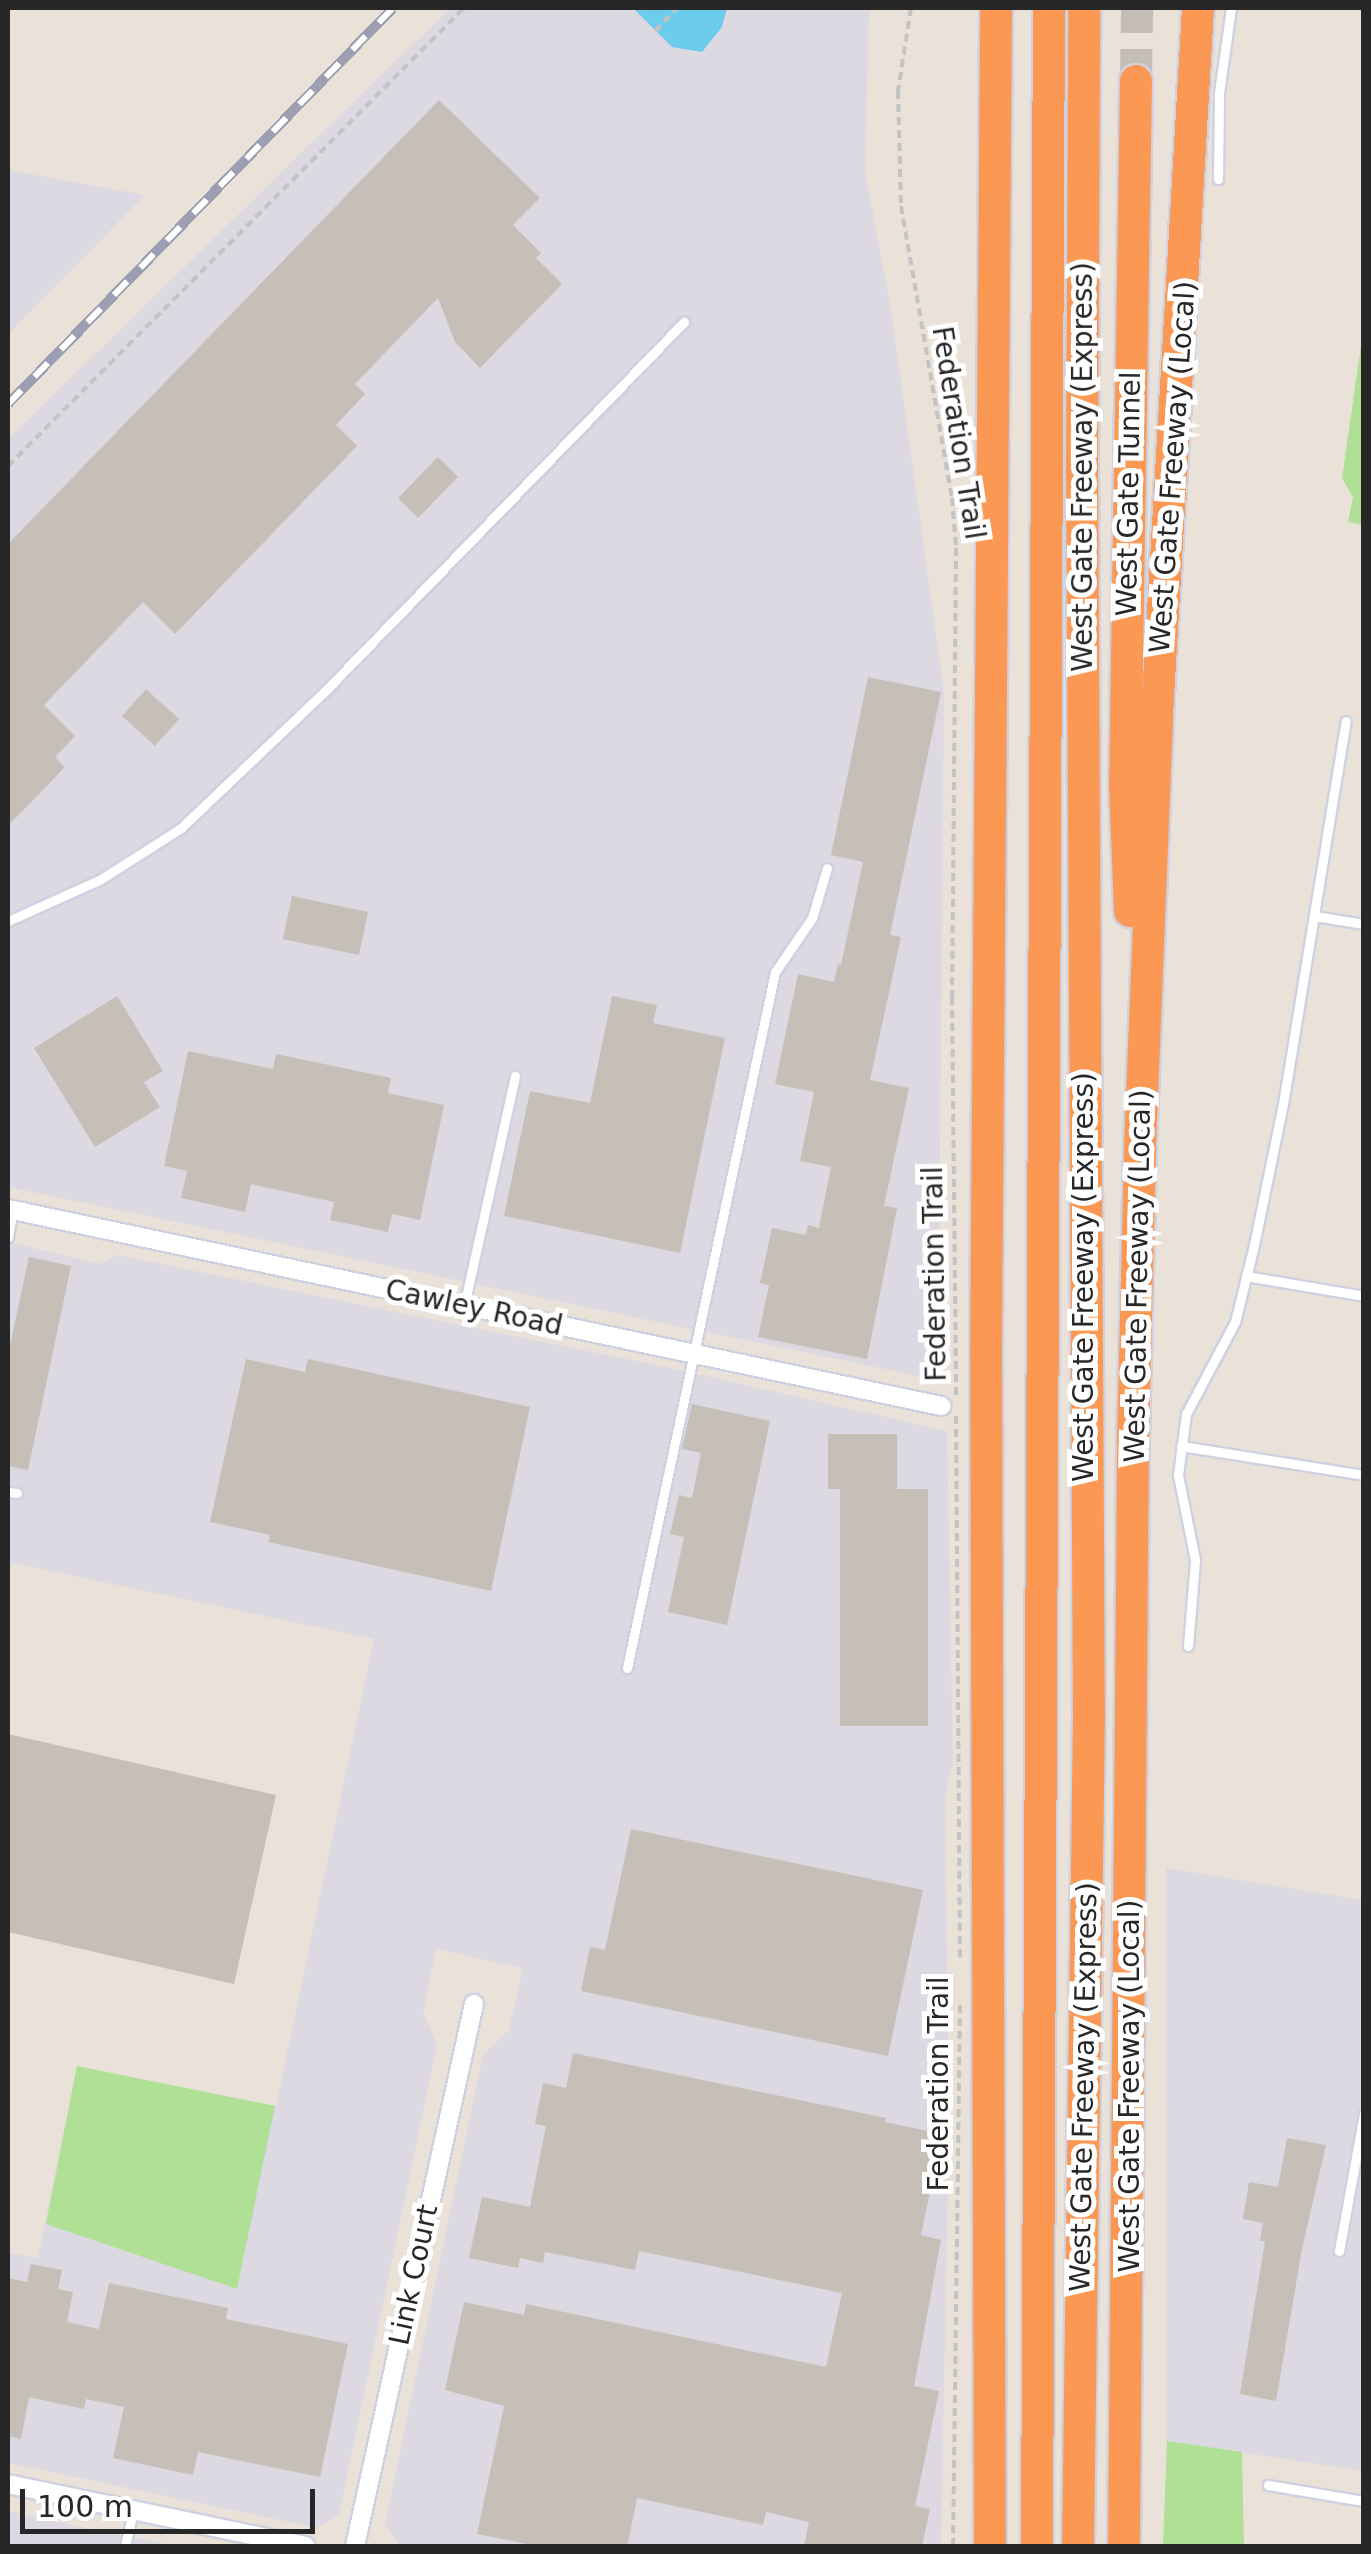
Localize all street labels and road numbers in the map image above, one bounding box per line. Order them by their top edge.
street label: West Gate Freeway (Express) [1066,262,1100,672]
street label: West Gate Freeway (Local) [1143,280,1203,654]
street label: Federation Trail [925,324,991,542]
street label: West Gate Tunnel [1110,371,1148,617]
street label: West Gate Freeway (Express) [1067,1072,1101,1482]
street label: West Gate Freeway (Local) [1118,1089,1158,1463]
street label: Federation Trail [916,1166,954,1382]
street label: Cawley Road [382,1273,566,1343]
street label: West Gate Freeway (Express) [1064,1882,1104,2292]
street label: West Gate Freeway (Local) [1113,1899,1147,2273]
street label: Federation Trail [922,1976,956,2192]
street label: Link Court [383,2201,445,2349]

